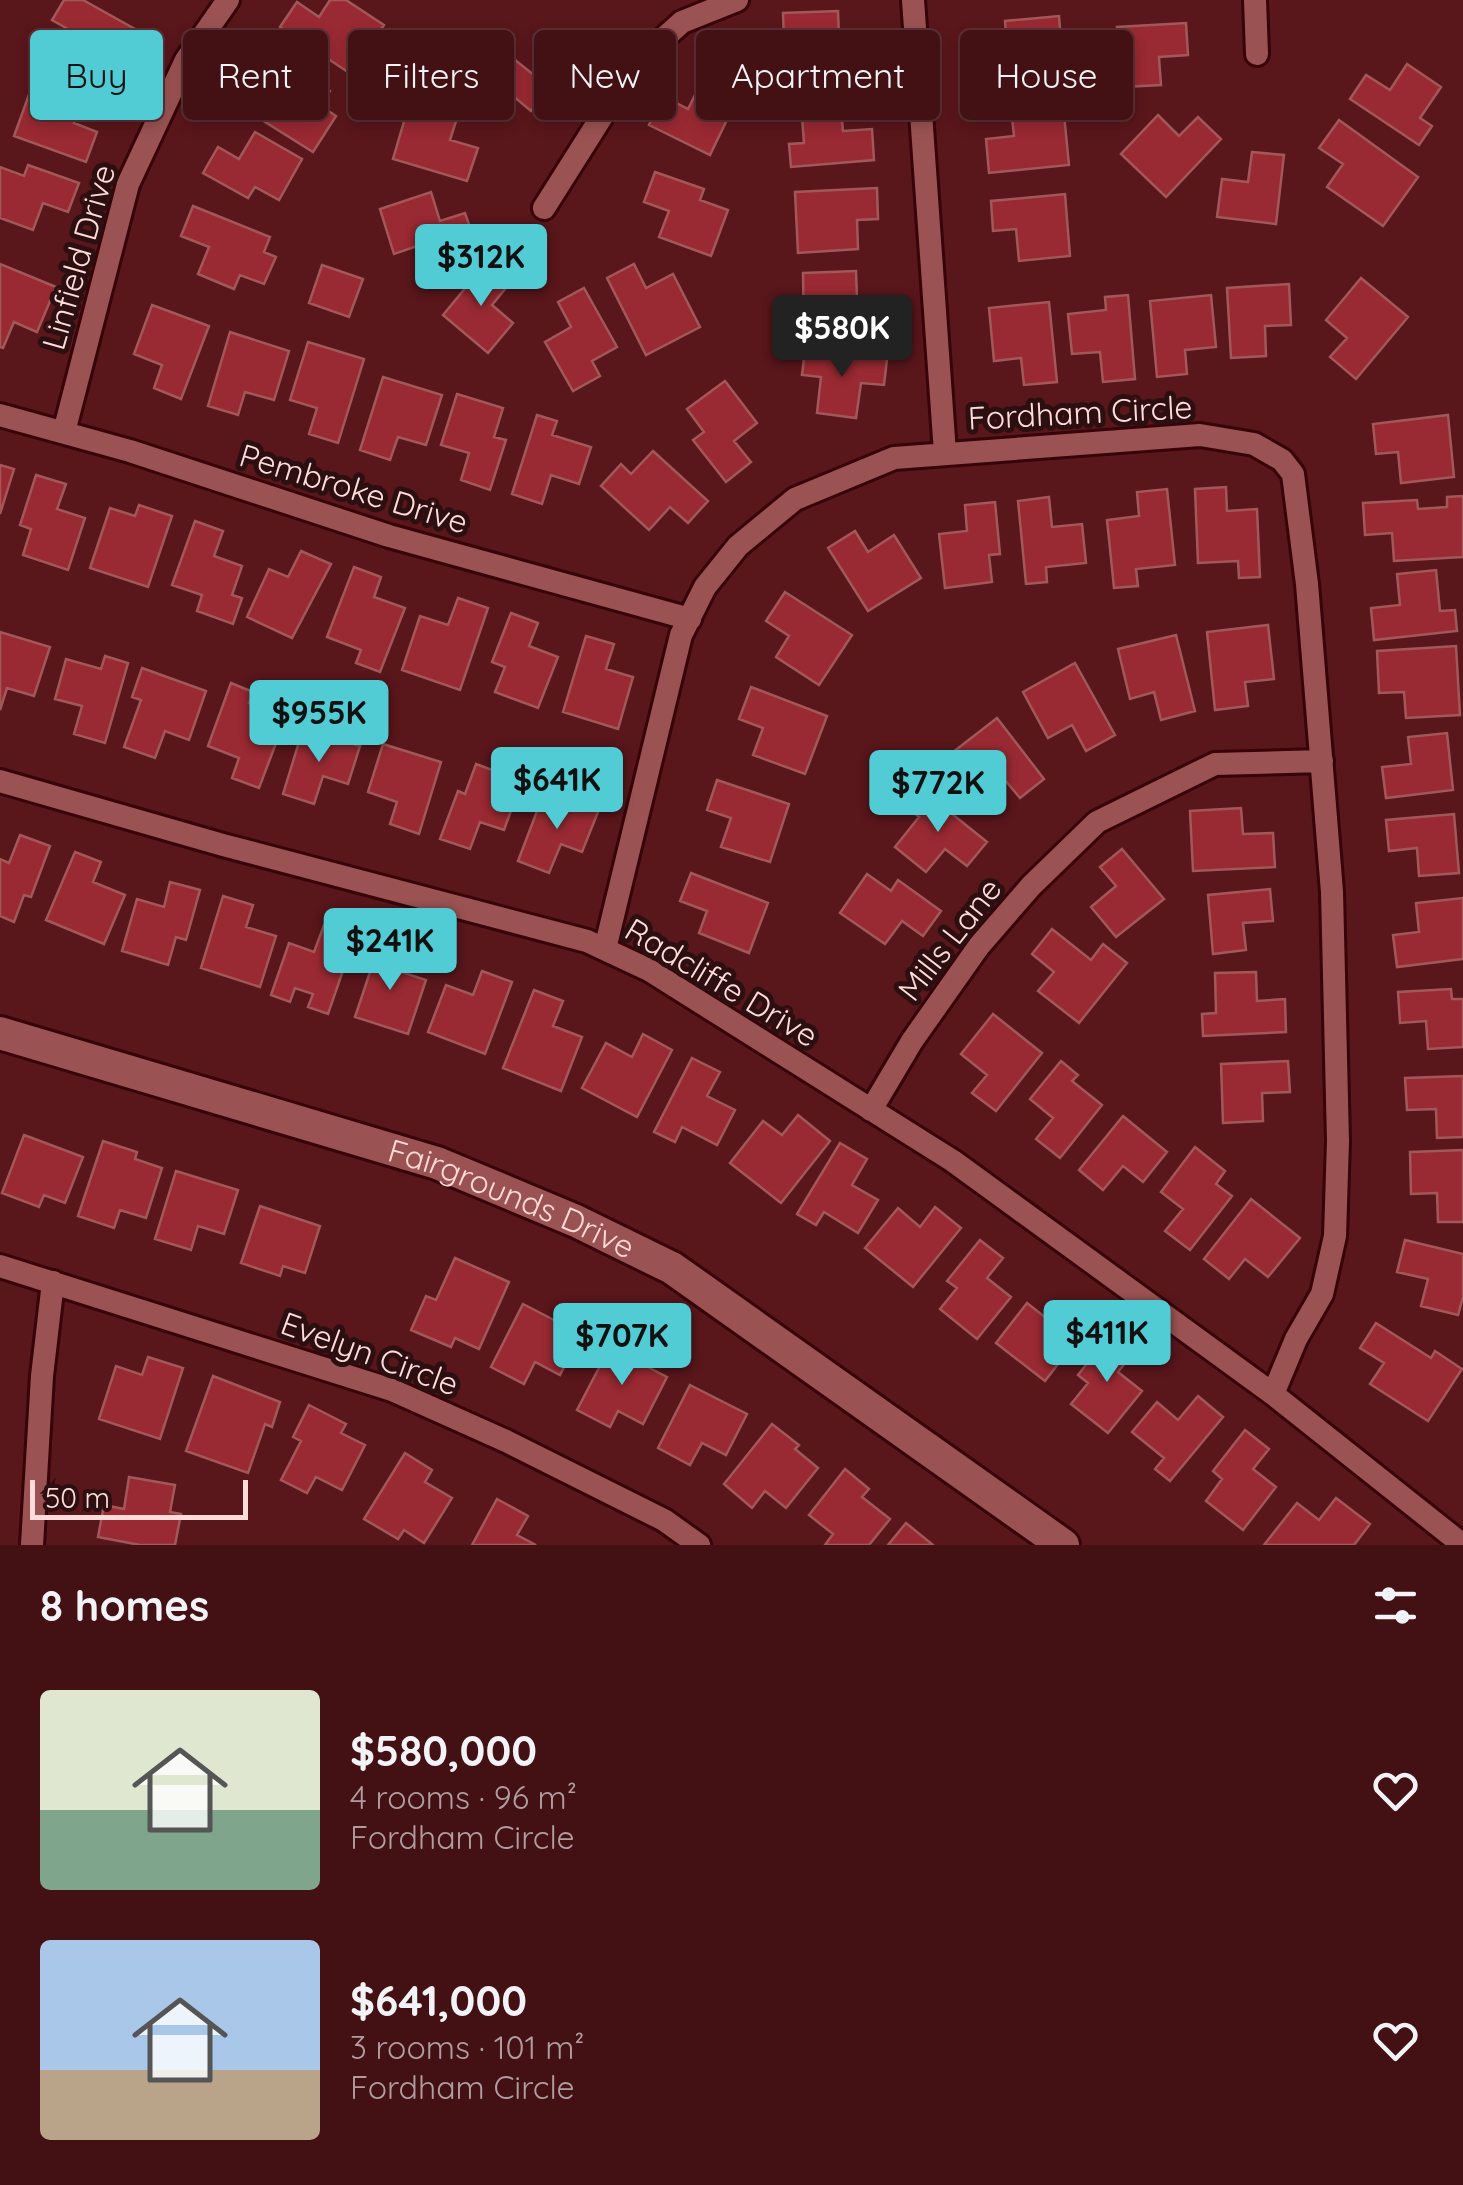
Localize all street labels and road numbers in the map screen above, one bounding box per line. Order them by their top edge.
street label: Linfield Drive [32,160,124,354]
street label: Fordham Circle [967,386,1193,438]
street label: Pembroke Drive [235,434,473,542]
street label: Mills Lane [889,870,1009,1008]
street label: Radcliffe Drive [618,909,826,1055]
street label: Fairgrounds Drive [384,1130,642,1267]
street label: Evelyn Circle [276,1302,464,1404]

